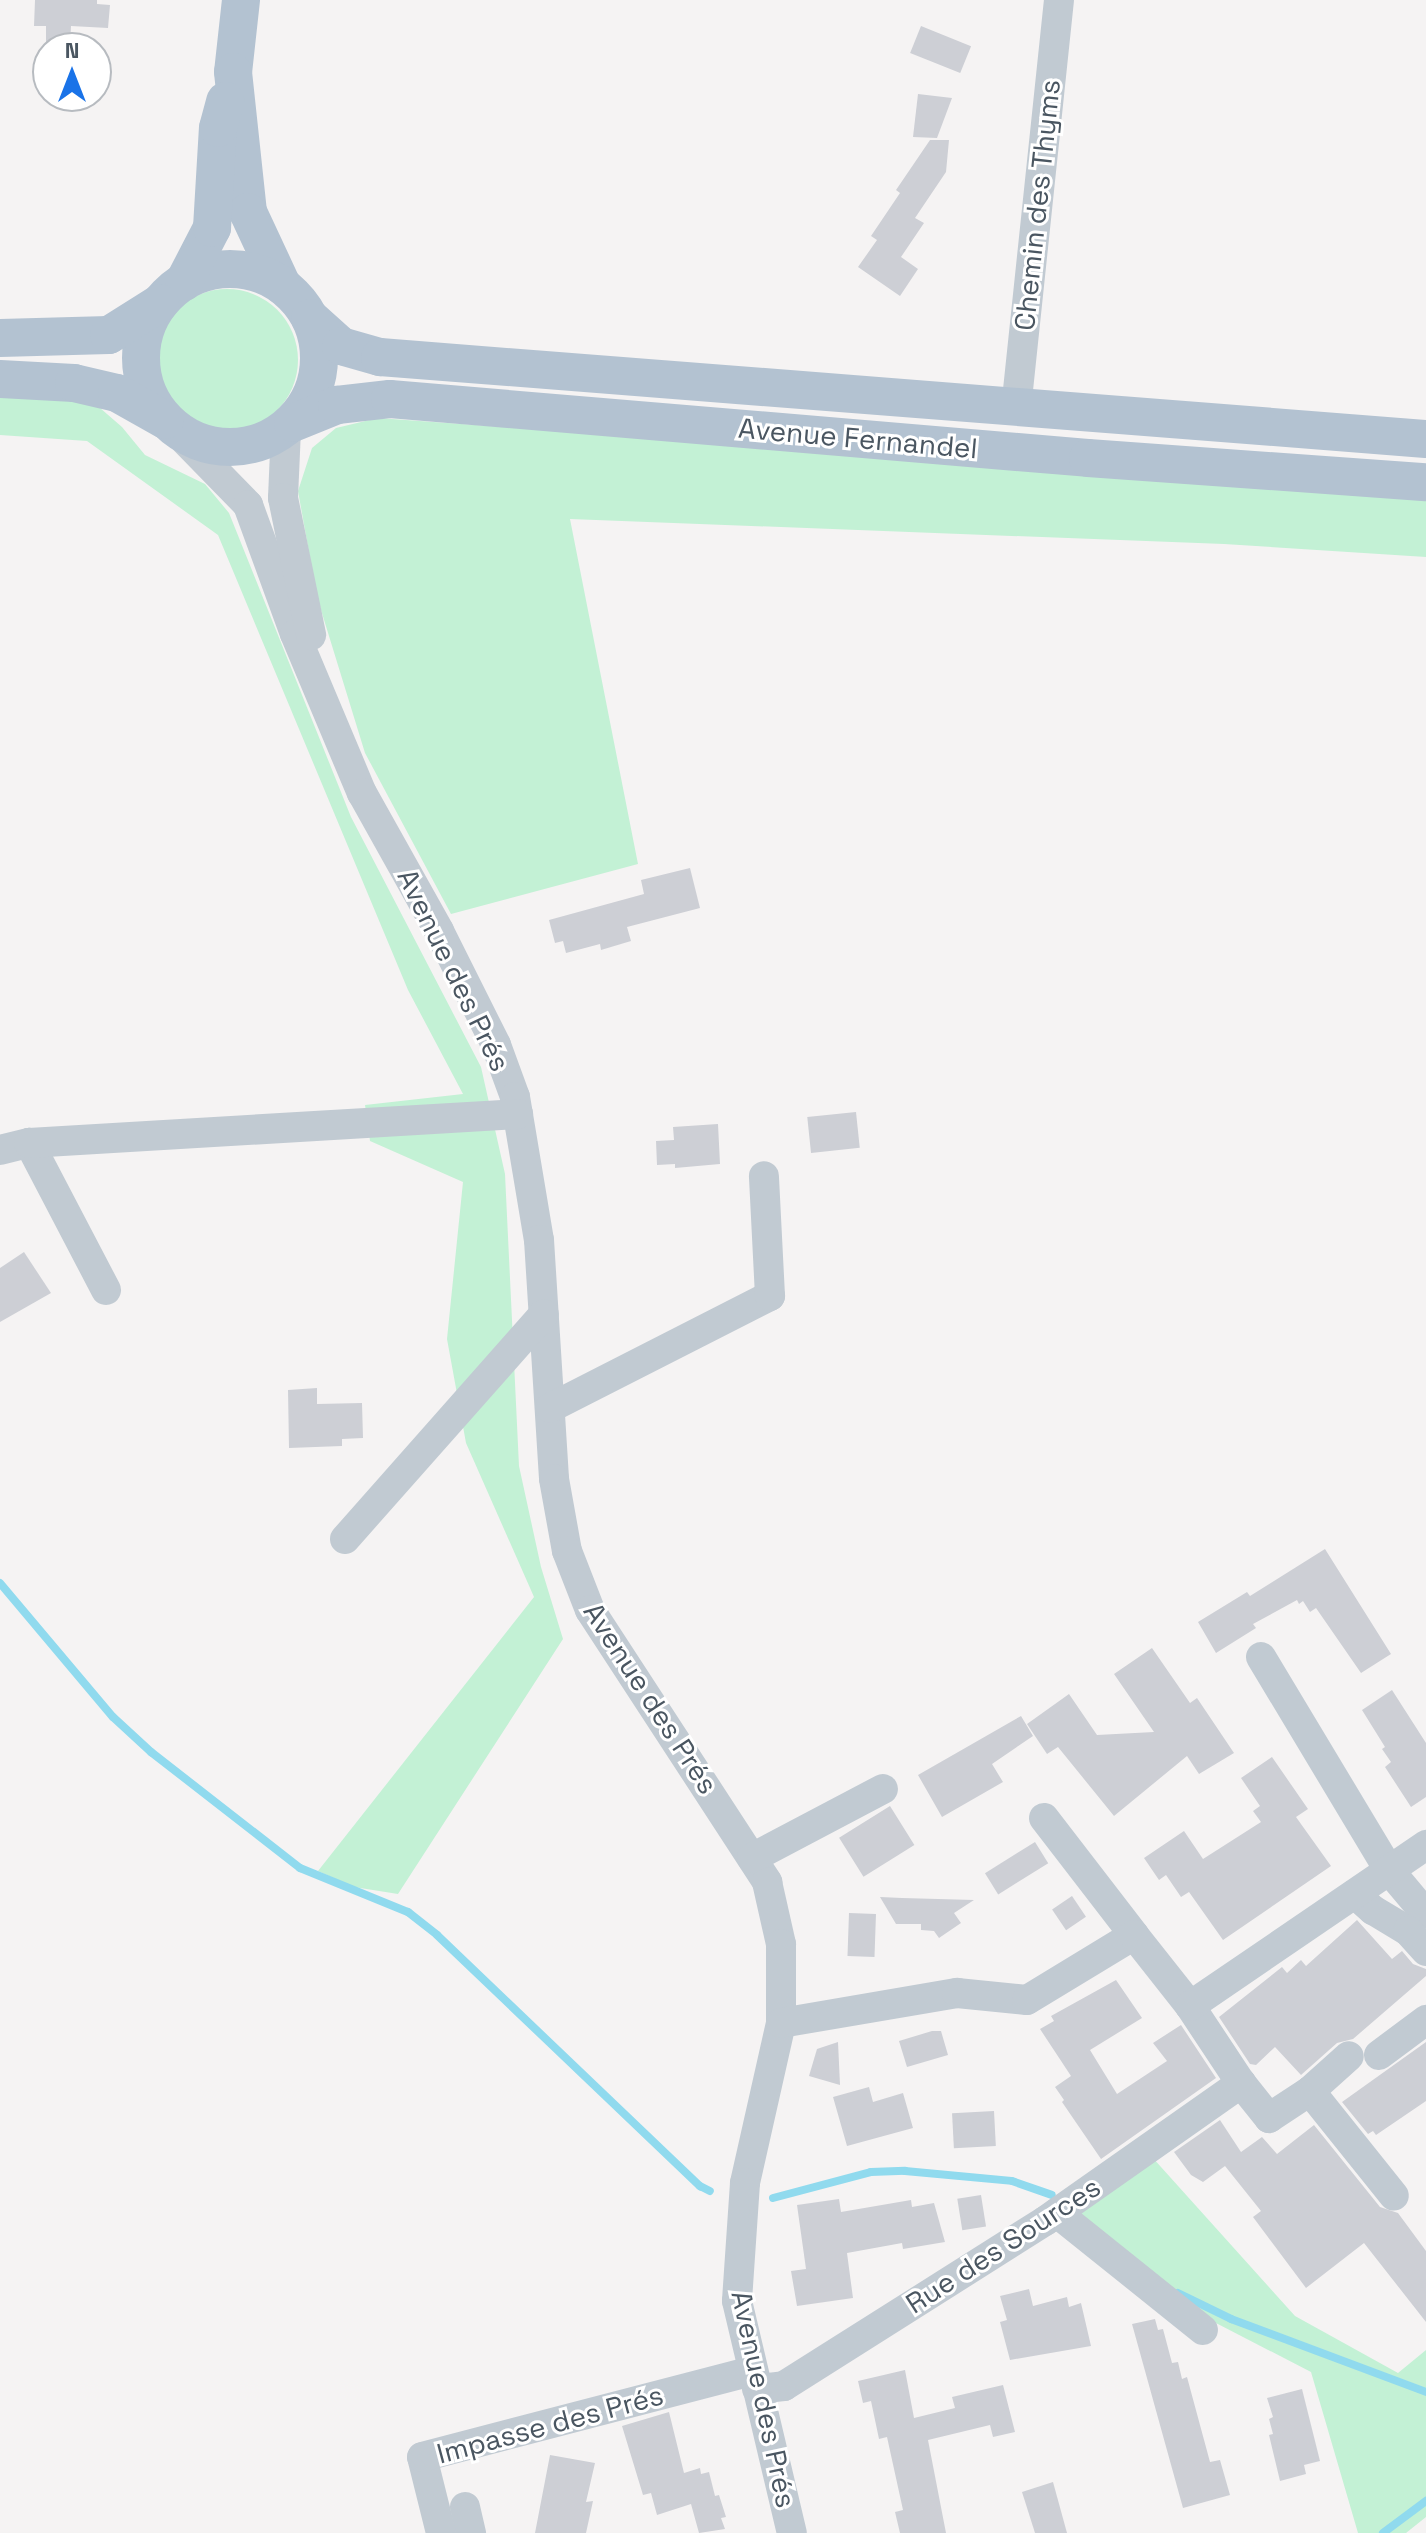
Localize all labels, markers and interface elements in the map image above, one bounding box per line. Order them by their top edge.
north arrow [32,32,112,112]
text: N [65,36,79,64]
street label: Chemin des Thyms [1007,77,1067,333]
street label: Avenue Fernandel [737,411,979,465]
street label: Avenue des Prés [390,863,518,1077]
street label: Avenue des Prés [577,1596,725,1800]
street label: Rue des Sources [900,2170,1106,2320]
street label: Avenue des Prés [725,2287,803,2511]
street label: Impasse des Prés [433,2378,667,2470]

